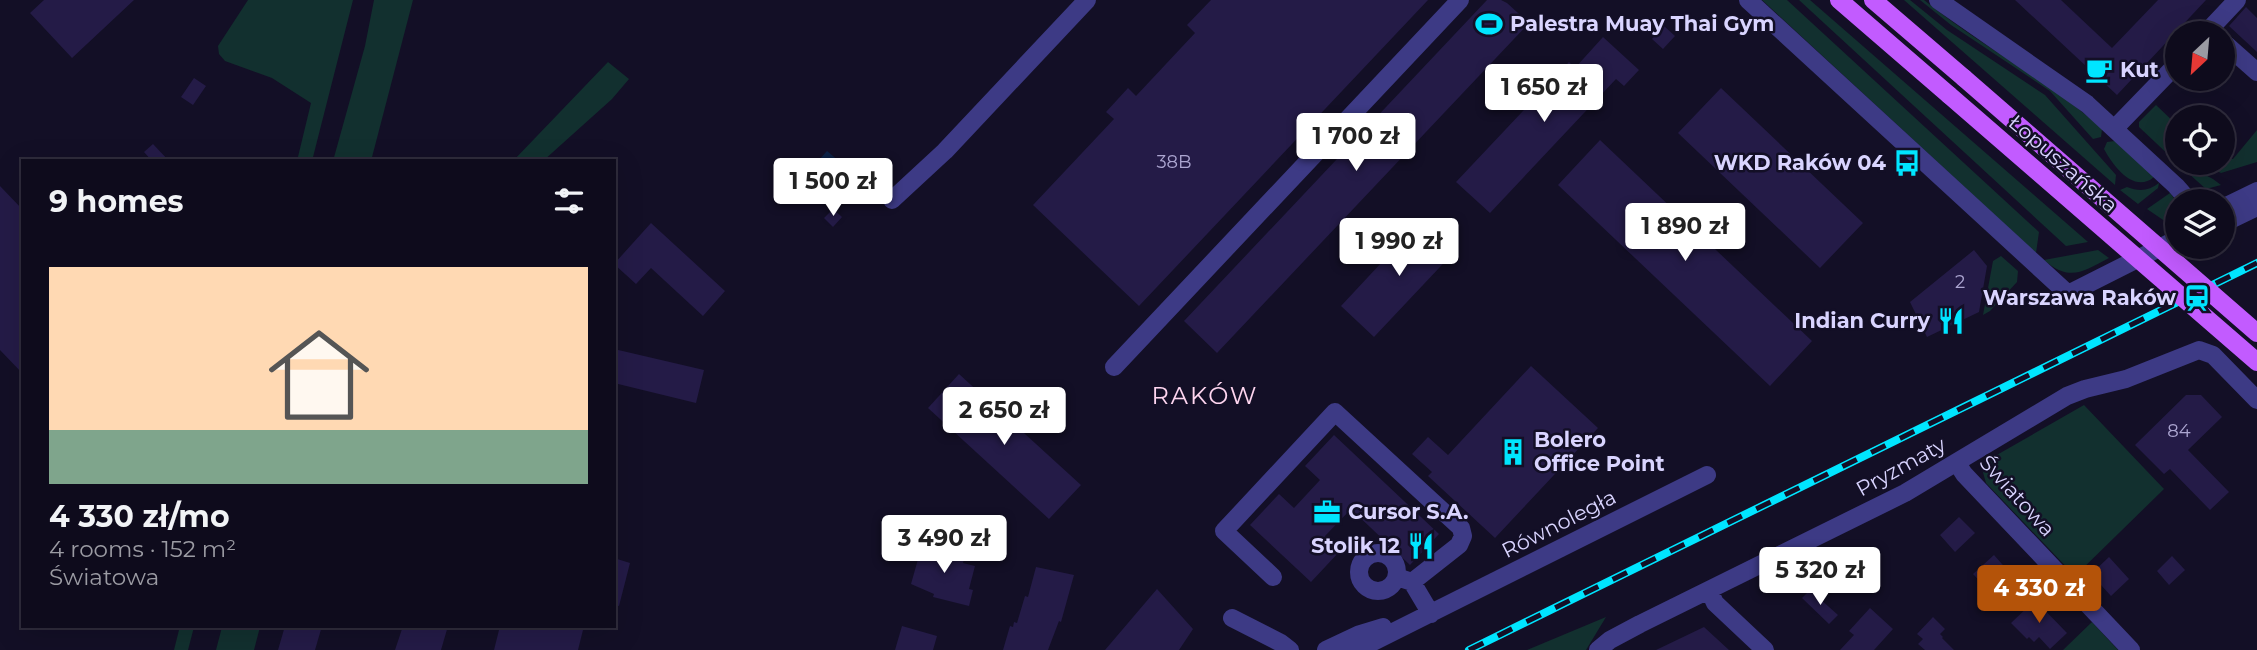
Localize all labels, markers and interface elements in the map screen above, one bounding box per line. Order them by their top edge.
sports icon: Palestra Muay Thai Gym [1474,9,1504,39]
place label: Palestra Muay Thai Gym [1510,11,1774,36]
north arrow [2165,21,2235,91]
map controls [2165,21,2235,259]
cafe icon: Kut [2084,55,2114,85]
place label: Kut [2120,57,2159,82]
pin: 1 650 zł [1472,64,1616,124]
text: 1 650 zł [1501,73,1587,101]
button: locate [2165,105,2235,175]
street label: Łopuszańska [2004,109,2123,218]
pin: 1 700 zł [1284,114,1428,173]
text: 1 700 zł [1312,122,1400,150]
bus stop icon: WKD Raków 04 [1892,148,1922,178]
place label: WKD Raków 04 [1714,150,1887,175]
house number: 38B [1156,151,1192,173]
pin: 1 500 zł [761,158,905,218]
text: 1 500 zł [790,167,876,195]
icon: filters [550,182,588,220]
text: 9 homes [49,183,184,220]
button: layers [2165,189,2235,259]
pin: 1 890 zł [1613,204,1757,263]
text: 1 890 zł [1641,212,1729,240]
pin: 1 990 zł [1327,218,1471,278]
text: 1 990 zł [1356,227,1442,255]
house number: 2 [1955,271,1965,293]
station icon: Warszawa Raków [2182,283,2212,313]
place label: Warszawa Raków [1983,285,2176,310]
restaurant icon: Indian Curry [1936,306,1966,336]
place label: Indian Curry [1794,308,1930,333]
icon: home [256,312,382,438]
district label: RAKÓW [1152,381,1258,410]
pin: 2 650 zł [932,388,1076,447]
text: 2 650 zł [959,396,1049,424]
house number: 84 [2167,420,2191,442]
place label: Bolero Office Point [1534,427,1665,476]
street label: Pryzmaty [1852,431,1950,501]
building icon: Bolero Office Point [1498,437,1528,467]
street label: Światowa [1974,450,2060,541]
street label: Równoległa [1497,484,1620,563]
office icon: Cursor S.A. [1312,497,1342,527]
text: 4 330 zł/mo [49,498,230,535]
place label: Cursor S.A. [1348,499,1469,524]
pin: 3 490 zł [872,516,1016,575]
text: 3 490 zł [898,524,990,552]
restaurant icon: Stolik 12 [1406,531,1436,561]
place label: Stolik 12 [1311,533,1400,558]
text: 4 rooms · 152 m² [49,535,236,563]
pin: 5 320 zł [1748,548,1892,607]
text: 5 320 zł [1775,556,1865,584]
text: Światowa [49,563,159,591]
pin: 4 330 zł [1967,566,2111,625]
text: 4 330 zł [1993,574,2085,602]

